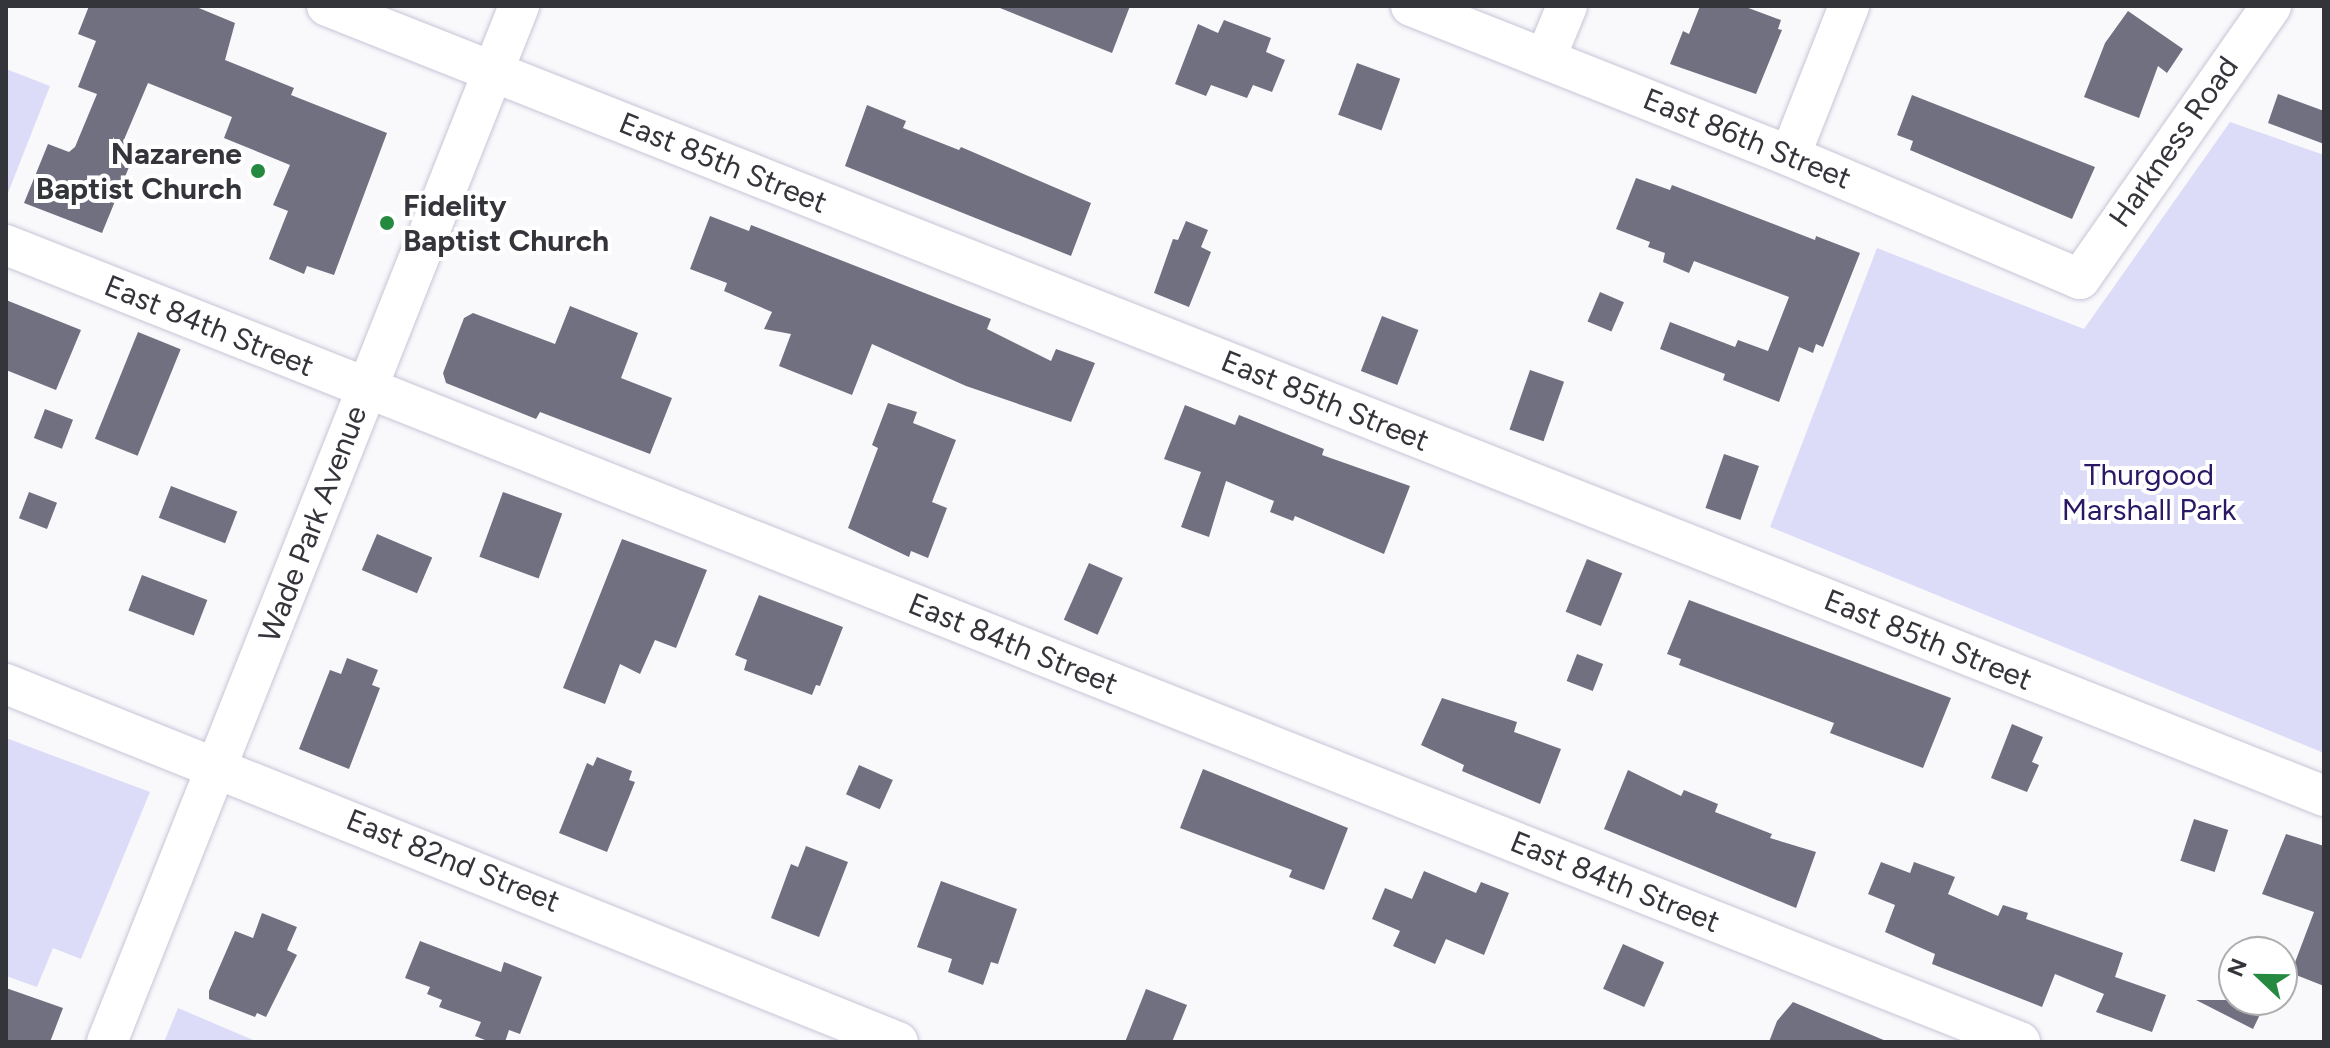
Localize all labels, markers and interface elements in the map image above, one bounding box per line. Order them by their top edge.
street label: Harkness Road [2102,50,2246,234]
street label: East 86th Street [1638,81,1856,197]
street label: East 85th Street [614,105,832,221]
place label: Nazarene Baptist Church [36,136,242,206]
marker: Nazarene Baptist Church [249,162,267,180]
place label: Fidelity Baptist Church [403,188,609,258]
marker: Fidelity Baptist Church [378,214,396,232]
street label: East 84th Street [99,268,319,384]
street label: East 85th Street [1216,343,1434,459]
street label: Wade Park Avenue [251,401,375,647]
park label: Thurgood Marshall Park [2062,457,2236,528]
street label: East 85th Street [1819,582,2037,698]
street label: East 84th Street [903,586,1123,702]
street label: East 82nd Street [341,802,565,920]
street label: East 84th Street [1505,824,1725,940]
north arrow [2218,936,2298,1016]
text: N [2221,955,2253,981]

